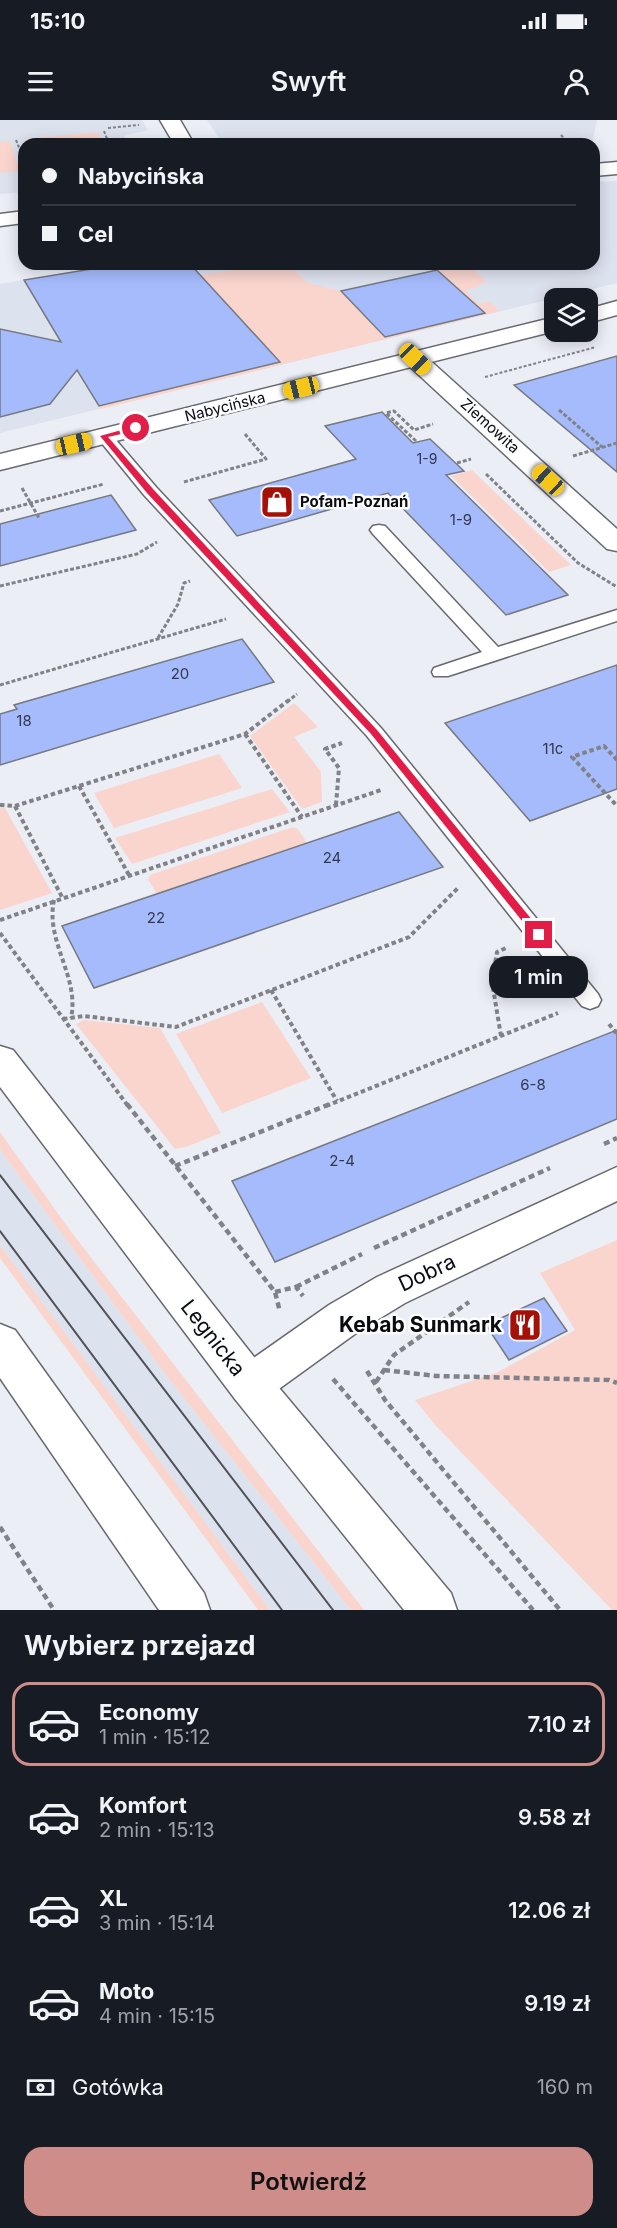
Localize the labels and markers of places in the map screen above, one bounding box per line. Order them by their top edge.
shop icon: Pofam-Poznań [259,484,295,520]
place label: Pofam-Poznań [300,492,408,511]
restaurant icon: Kebab Sunmark [507,1307,543,1343]
place label: Kebab Sunmark [339,1312,503,1337]

